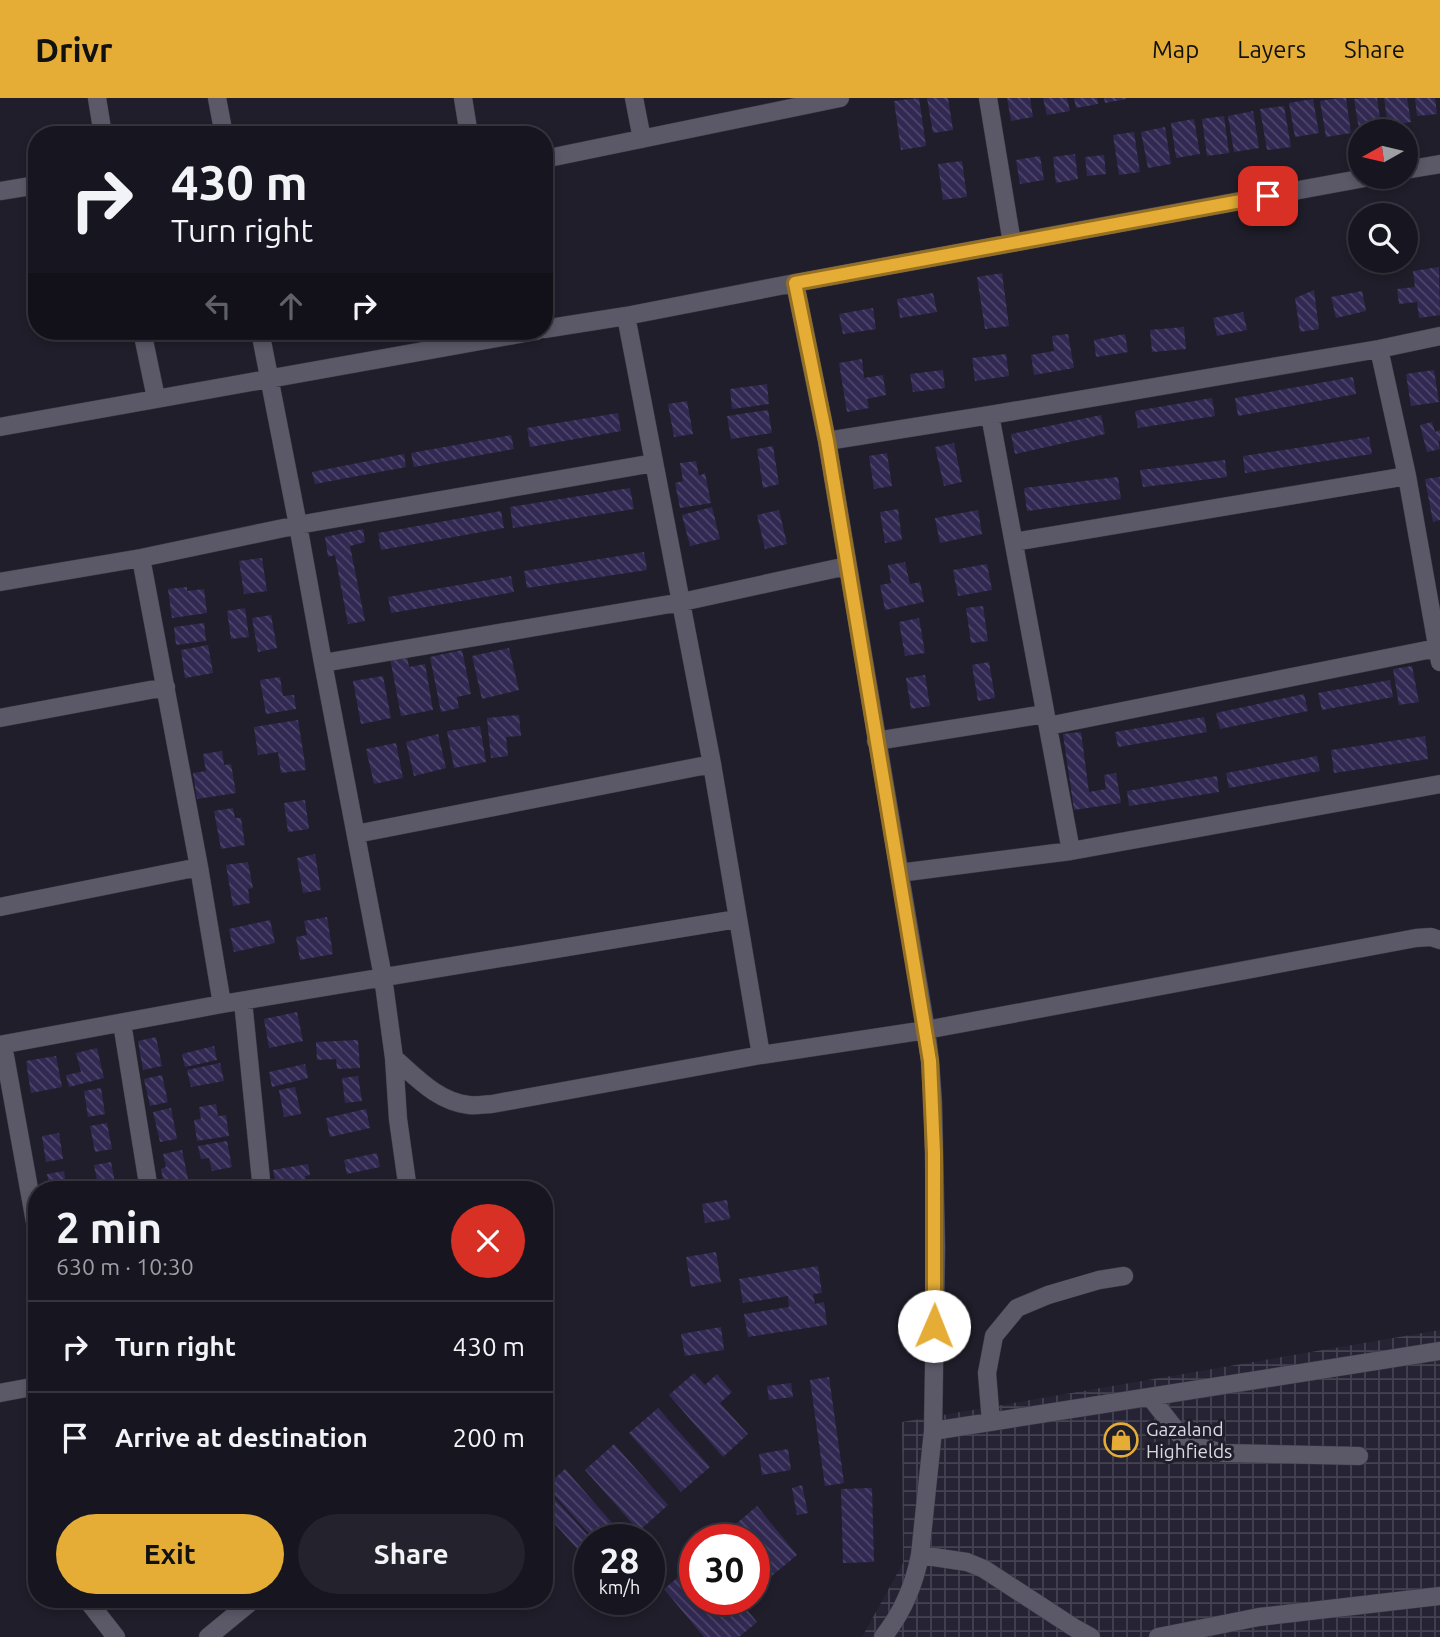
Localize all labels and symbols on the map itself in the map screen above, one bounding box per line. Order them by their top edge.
north arrow [1348,119,1418,189]
pin [1238,166,1298,226]
position arrow [897,1289,971,1363]
place label: Gazaland Highfields [1146,1418,1232,1462]
shop icon: Gazaland Highfields [1102,1421,1140,1459]
speed limit sign: 30 [679,1524,770,1615]

